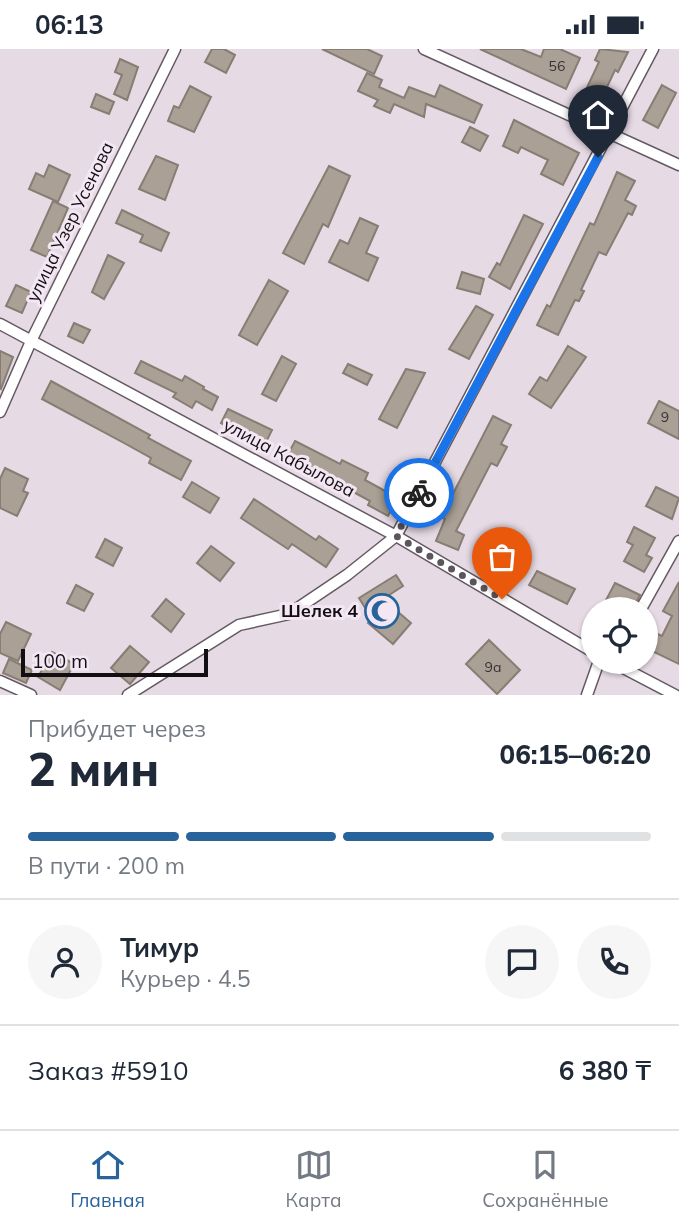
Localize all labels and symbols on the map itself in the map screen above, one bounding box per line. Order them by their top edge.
house number: 56 [549,57,565,75]
pin [568,85,628,157]
street label: улица Узер Усенова [21,138,118,306]
house number: 9 [661,408,669,426]
street label: улица Кабылова [219,413,359,502]
courier [384,458,454,528]
pin [472,527,532,599]
mosque icon: Шелек 4 [363,592,401,630]
place label: Шелек 4 [281,599,358,622]
scale bar [21,646,208,678]
house number: 9а [485,658,501,676]

